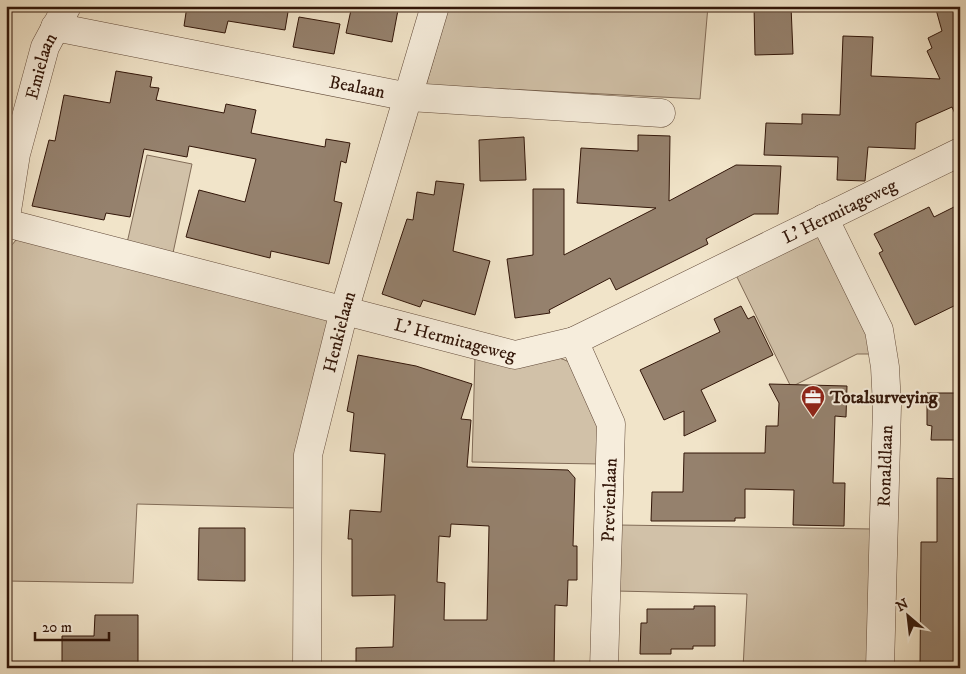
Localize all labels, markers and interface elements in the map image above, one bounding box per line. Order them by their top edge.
street label: Emielaan [21,29,63,102]
street label: Bealaan [327,71,387,104]
street label: L' Hermitageweg [779,175,901,249]
street label: Henkielaan [319,288,361,375]
street label: L' Hermitageweg [392,314,518,367]
office icon: Totalsurveying [800,384,826,418]
place label: Totalsurveying [829,387,939,409]
street label: Ronaldlaan [874,424,898,507]
street label: Previenlaan [598,457,622,542]
north arrow [884,592,934,642]
text: N [893,595,912,616]
scale bar [35,609,109,641]
text: 20 m [42,618,72,637]

